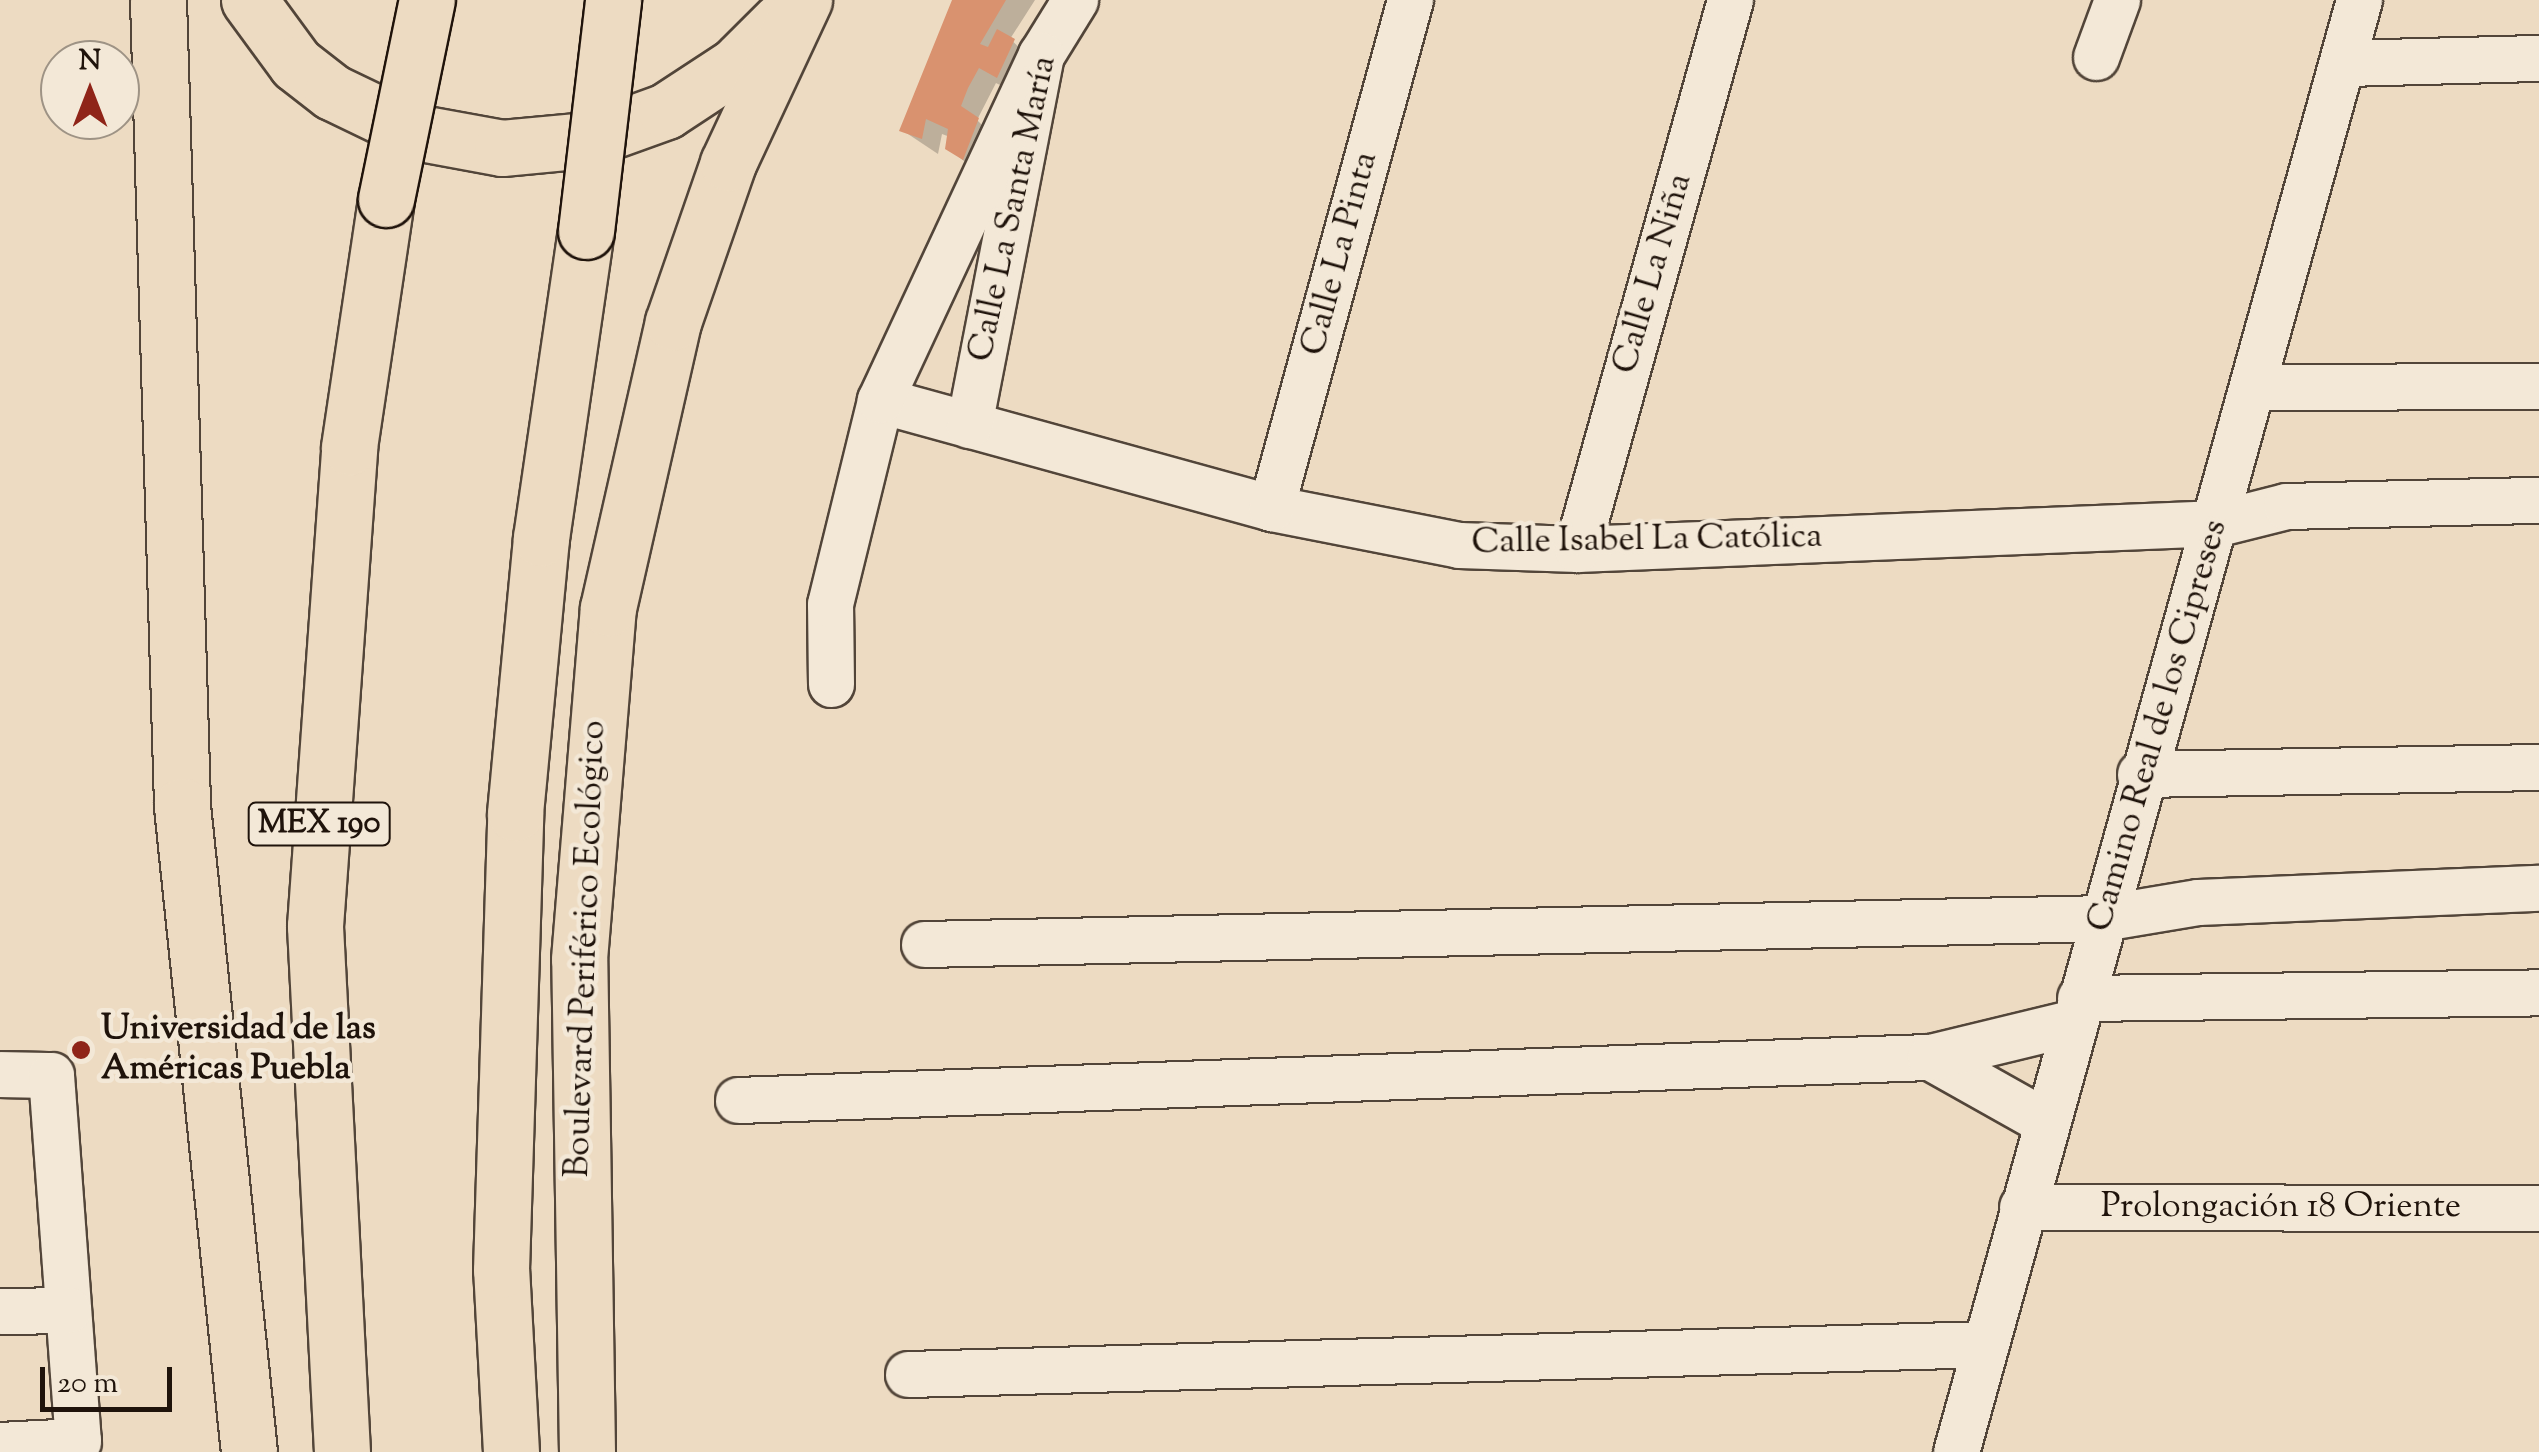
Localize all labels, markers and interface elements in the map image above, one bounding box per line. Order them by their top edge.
north arrow [40,40,140,140]
text: N [79,42,101,82]
street label: Calle La Santa María [961,52,1067,366]
street label: Calle La Pinta [1294,148,1388,360]
street label: Calle La Niña [1605,169,1703,379]
street label: Camino Real de los Cipreses [2080,515,2238,937]
street label: Calle Isabel La Católica [1471,517,1823,565]
street label: Boulevard Periférico Ecológico [558,720,616,1178]
road number: MEX 190 [246,797,392,851]
place label: Universidad de las Américas Puebla [101,1009,376,1091]
marker: Universidad de las Américas Puebla [70,1039,92,1061]
street label: Prolongación 18 Oriente [2101,1187,2461,1229]
scale bar [45,1347,178,1409]
text: 20 m [57,1363,118,1406]

